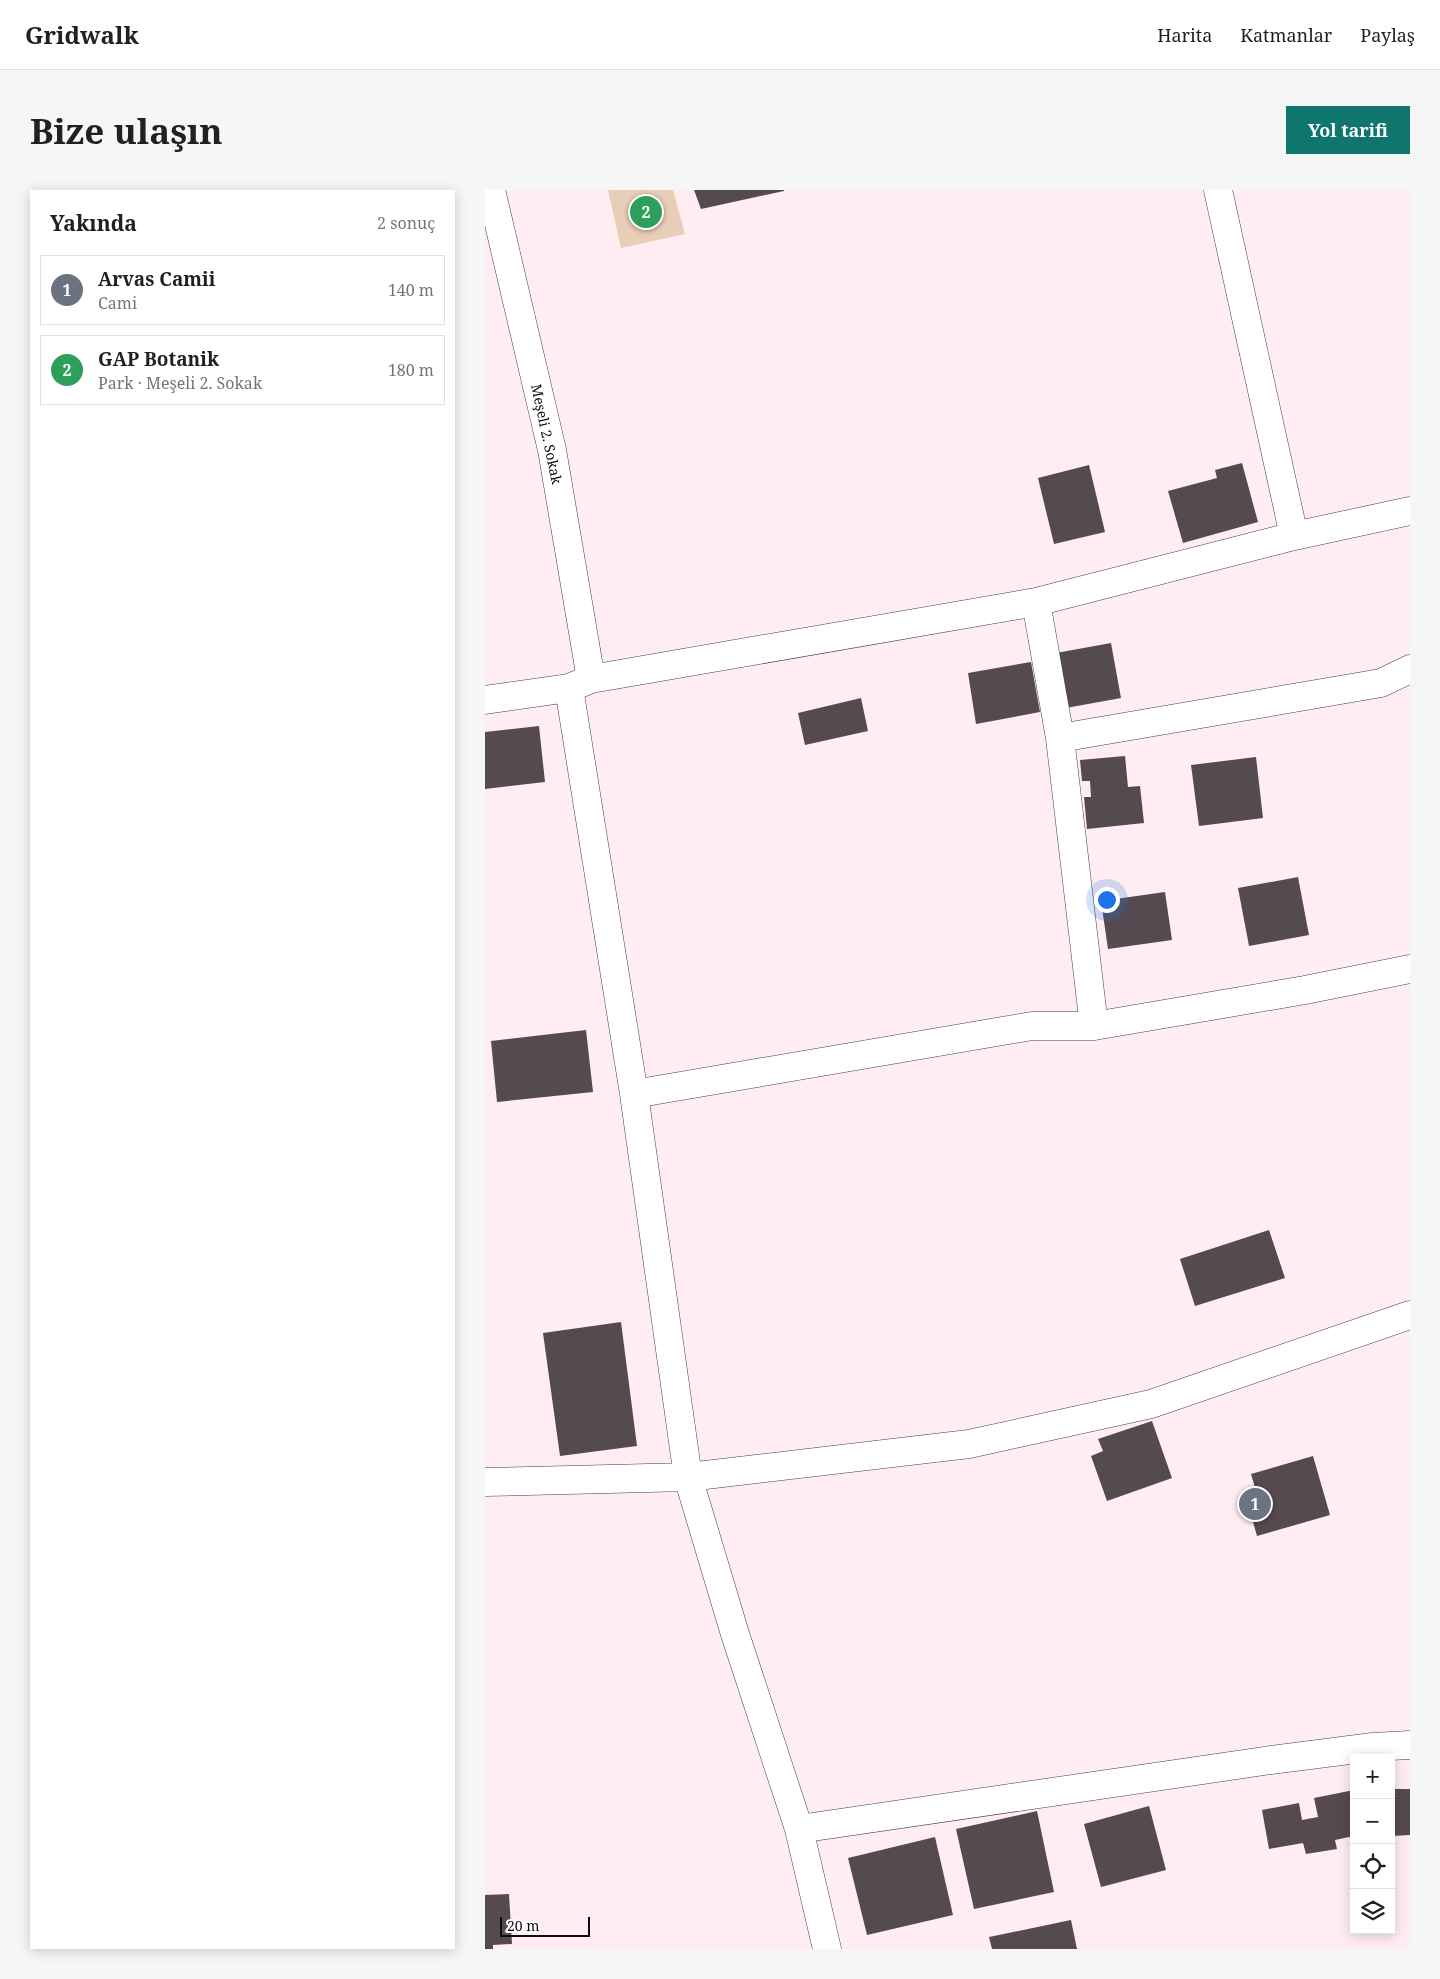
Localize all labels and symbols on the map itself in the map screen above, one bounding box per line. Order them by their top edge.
pin: 2 [630,193,662,231]
street label: Meşeli 2. Sokak [527,382,567,487]
your location [1094,887,1120,913]
pin: 1 [1239,1485,1271,1523]
scale bar [500,1914,590,1937]

